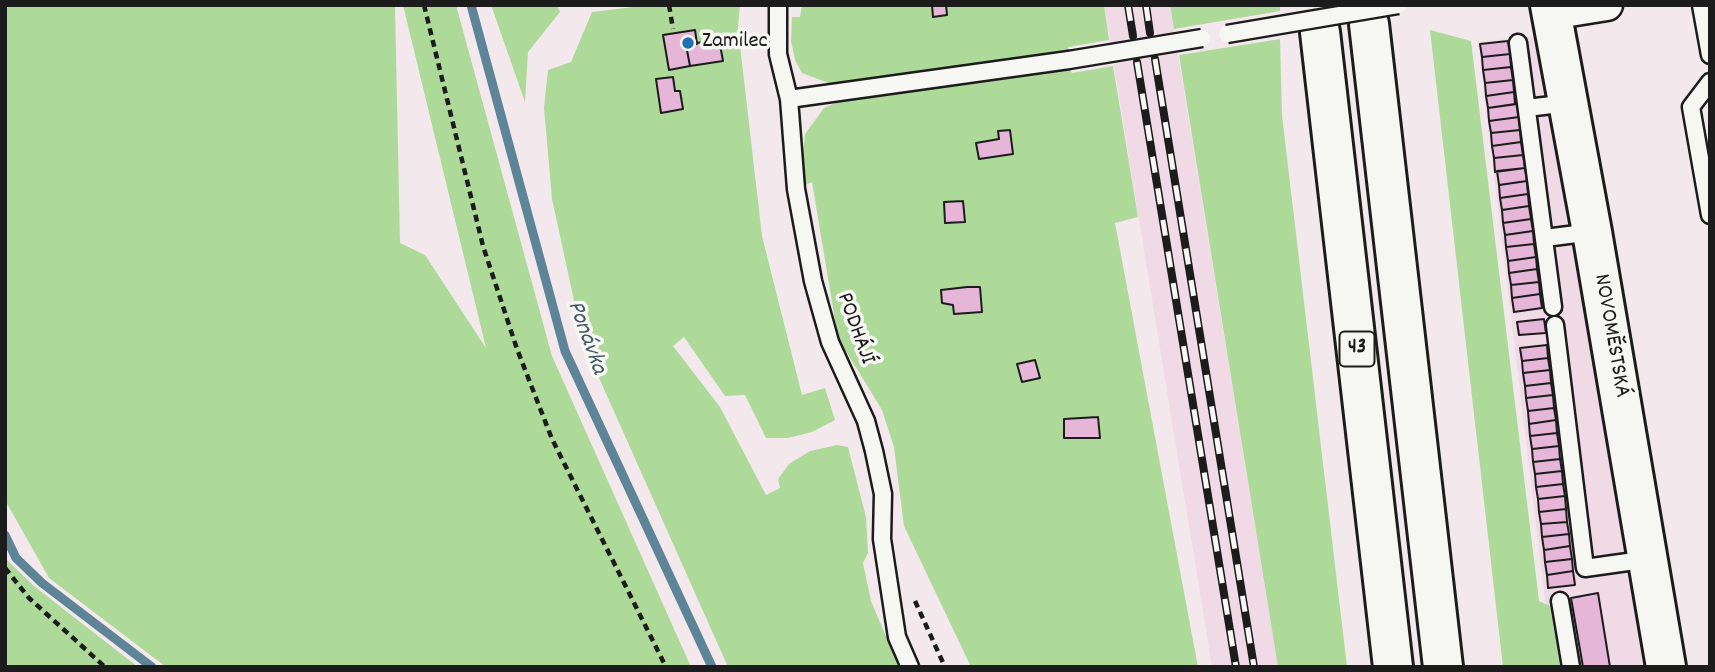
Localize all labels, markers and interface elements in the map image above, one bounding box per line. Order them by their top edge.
place label: Zamilec [702,29,768,57]
marker: Zamilec [680,35,696,51]
street label: NOVOMĚSTSKÁ [1586,272,1634,400]
street label: PODHÁJÍ [828,290,880,368]
water label: Ponávka [559,297,611,379]
road number: 43 [1340,332,1374,366]

